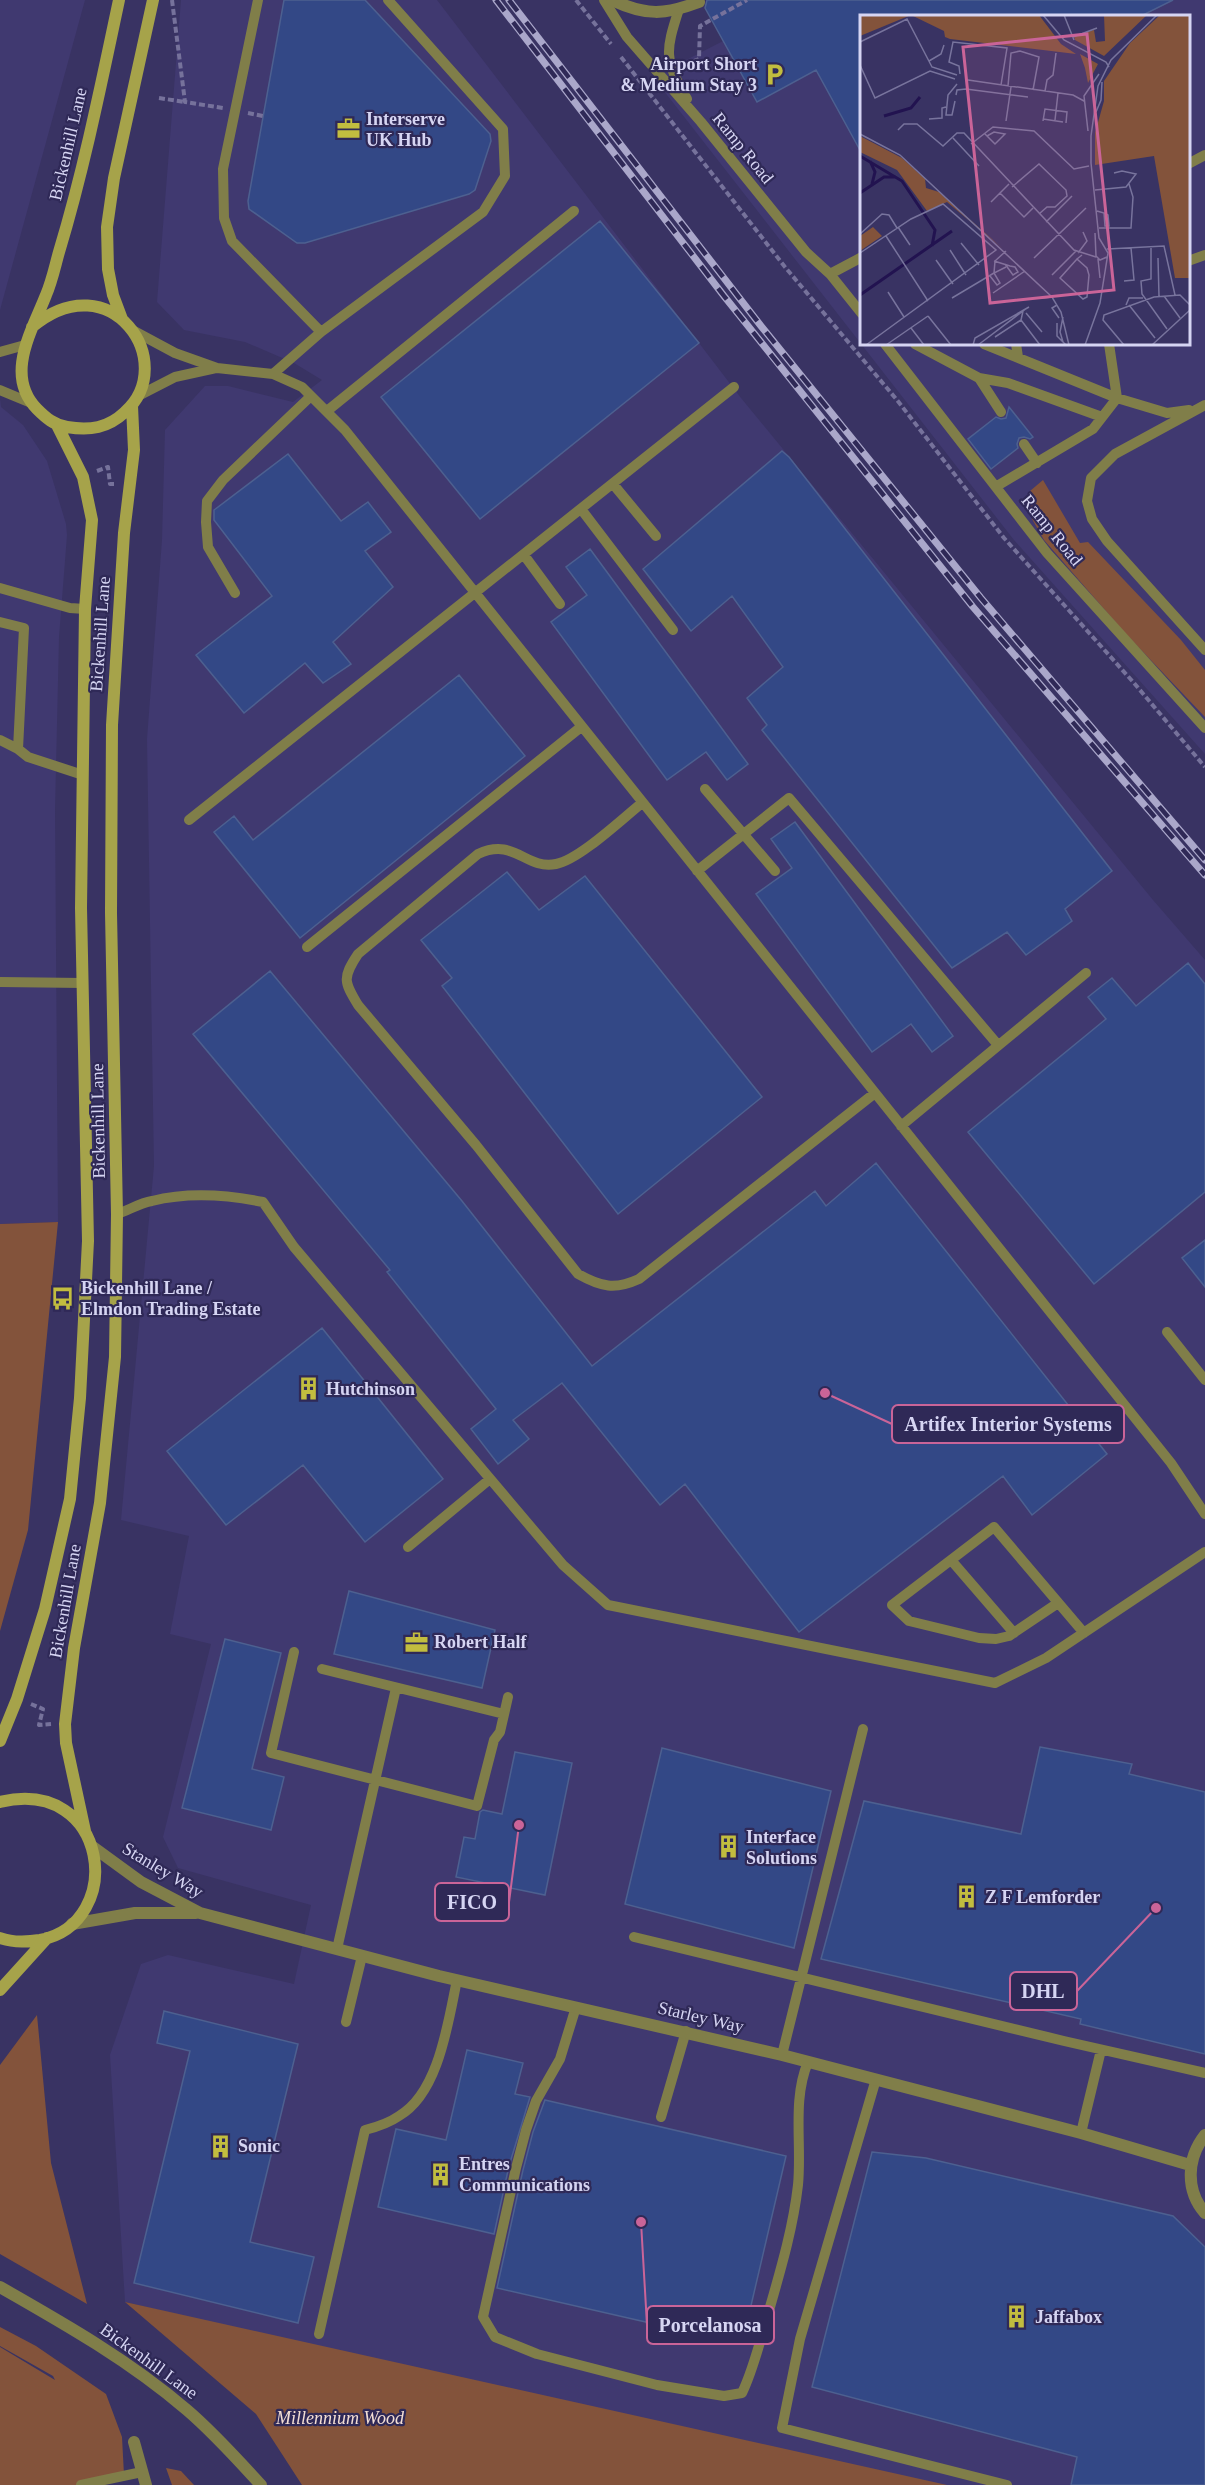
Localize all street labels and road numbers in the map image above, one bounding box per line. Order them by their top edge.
street label: Bickenhill Lane [45,85,91,203]
street label: Ramp Road [708,108,778,188]
street label: Ramp Road [1017,490,1087,570]
street label: Bickenhill Lane [86,576,114,692]
street label: Bickenhill Lane [87,1063,109,1179]
street label: Bickenhill Lane [45,1542,85,1660]
street label: Stanley Way [119,1838,207,1902]
street label: Starley Way [656,1997,746,2037]
street label: Bickenhill Lane [96,2319,202,2403]

